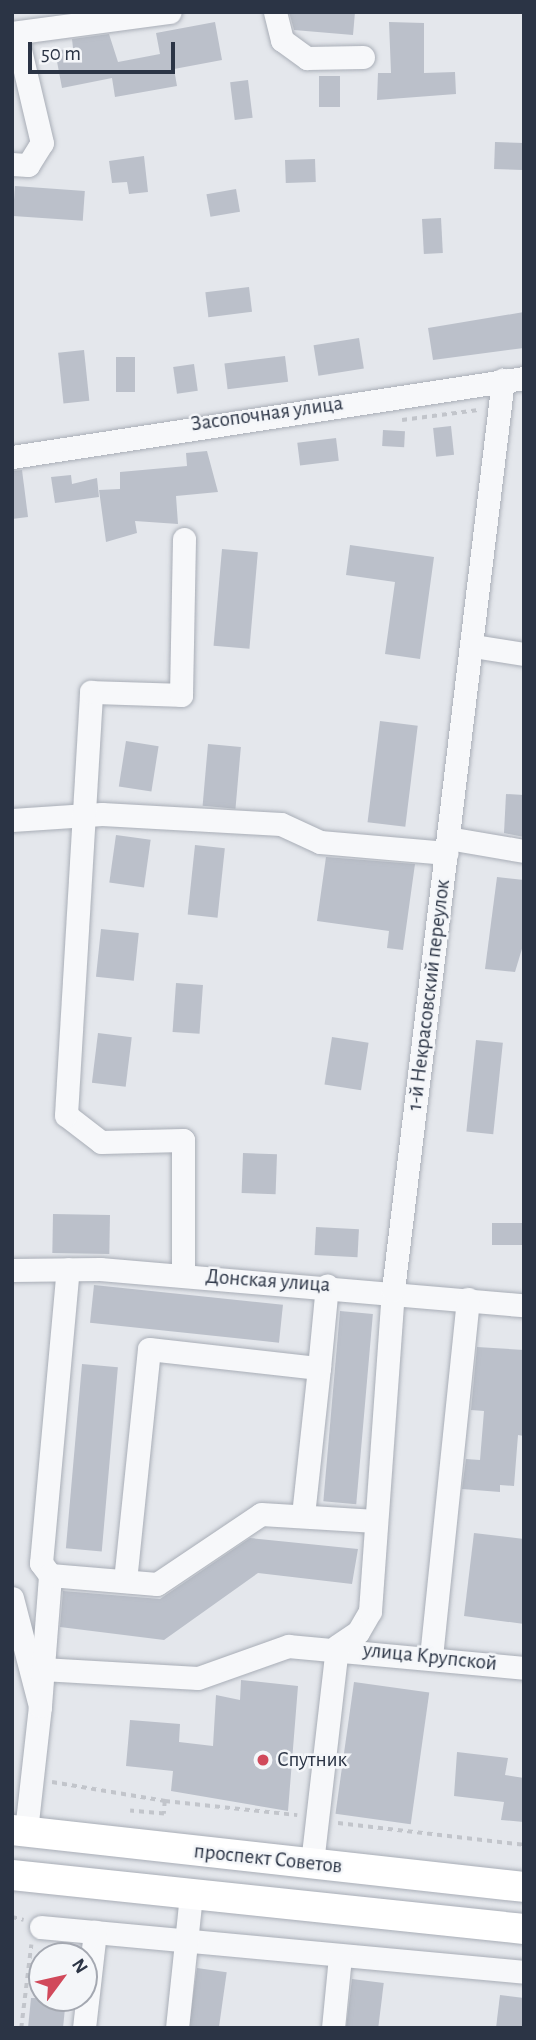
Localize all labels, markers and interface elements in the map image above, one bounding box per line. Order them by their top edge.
scale bar [32,28,178,72]
text: 50 m [41,43,81,64]
street label: Засопочная улица [189,391,345,437]
street label: 1-й Некрасовский переулок [402,878,456,1112]
street label: Донская улица [205,1264,331,1298]
street label: улица Крупской [362,1637,498,1677]
place label: Спутник [277,1747,347,1773]
marker: Спутник [255,1752,271,1768]
street label: проспект Советов [193,1839,343,1879]
north arrow [28,1942,98,2012]
text: N [68,1956,91,1977]

